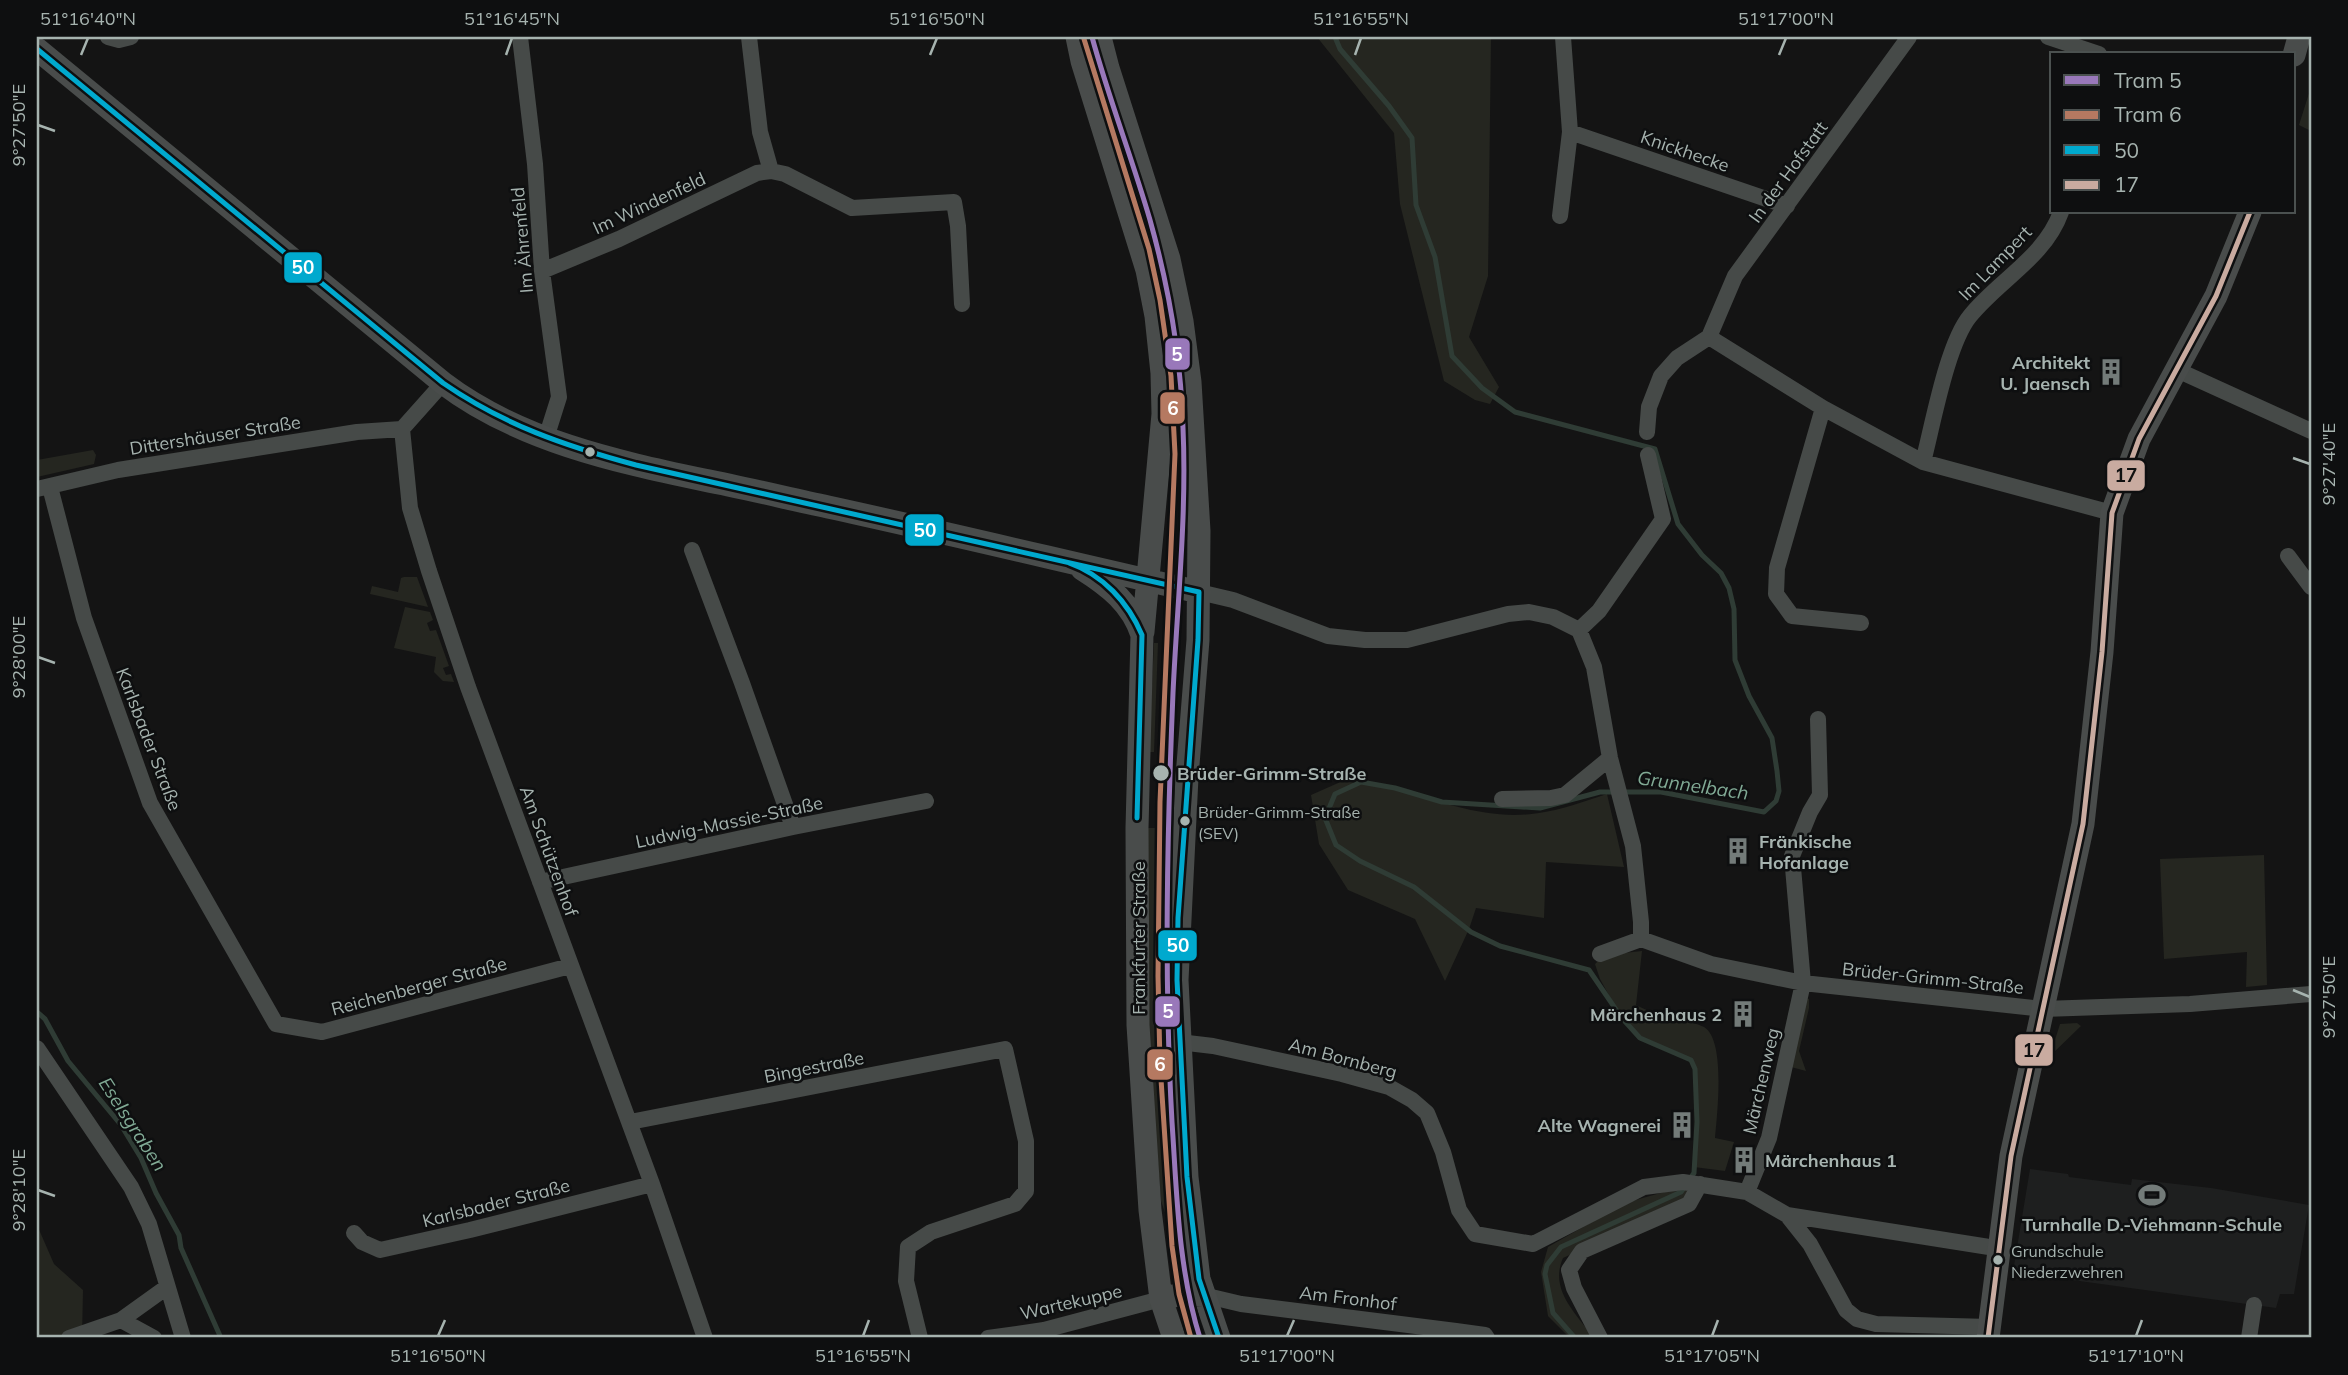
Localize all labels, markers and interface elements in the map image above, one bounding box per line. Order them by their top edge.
text: 51°16'40"N [40,7,136,30]
text: 51°16'45"N [464,7,560,30]
text: 51°16'50"N [889,7,985,30]
text: 51°16'55"N [1313,7,1409,30]
text: 51°17'00"N [1738,7,1834,30]
legend [2050,52,2296,214]
text: Tram 5 [2114,67,2182,93]
text: 9°27'50"E [7,84,30,166]
text: Tram 6 [2114,101,2182,127]
street label: In der Hofstatt [1743,117,1833,227]
street label: Knickhecke [1638,125,1732,177]
text: 50 [2114,137,2139,163]
street label: Im Windenfeld [589,167,709,239]
text: 17 [2114,171,2139,197]
street label: Im Ährenfeld [506,186,538,294]
street label: Im Lampert [1954,221,2036,305]
line badge: 50 [283,251,323,284]
text: 50 [292,255,314,279]
line badge: 5 [1164,337,1191,371]
text: 5 [1171,342,1183,366]
place label: Architekt U. Jaensch [2000,351,2090,395]
building icon: Architekt U. Jaensch [2096,357,2126,387]
line badge: 6 [1159,391,1186,425]
text: 6 [1167,396,1179,420]
street label: Dittershäuser Straße [128,410,302,460]
text: 9°27'40"E [2317,423,2340,505]
unlabelled marker [583,445,597,459]
line badge: 17 [2106,459,2146,492]
text: 17 [2115,463,2137,487]
line badge: 50 [904,513,945,547]
text: 50 [914,518,936,542]
text: 9°28'00"E [7,616,30,698]
street label: Karlsbader Straße [111,664,187,814]
place label: Brüder-Grimm-Straße [1177,762,1366,785]
marker: Brüder-Grimm-Straße [1151,763,1171,783]
water label: Grunnelbach [1636,765,1750,805]
street label: Am Schützenhof [515,782,584,920]
street label: Ludwig-Massie-Straße [633,791,825,853]
place label: Brüder-Grimm-Straße (SEV) [1198,802,1360,843]
marker: Brüder-Grimm-Straße (SEV) [1178,814,1192,828]
place label: Fränkische Hofanlage [1759,830,1852,874]
building icon: Fränkische Hofanlage [1723,836,1753,866]
street label: Frankfurter Straße [1127,861,1150,1015]
line badge: 50 [1157,929,1198,962]
text: 50 [1167,933,1189,957]
street label: Reichenberger Straße [329,951,509,1021]
text: 9°27'50"E [2317,956,2340,1038]
street label: Brüder-Grimm-Straße [1841,957,2025,999]
line badge: 5 [1154,995,1181,1028]
text: 5 [1162,999,1174,1023]
building icon: Märchenhaus 2 [1728,999,1758,1029]
place label: Märchenhaus 2 [1590,1003,1722,1026]
street label: Märchenweg [1738,1026,1784,1136]
street label: Am Bornberg [1286,1033,1400,1083]
line badge: 17 [2014,1033,2054,1067]
text: 17 [2023,1038,2045,1062]
street label: Bingestraße [762,1046,866,1088]
line badge: 6 [1146,1048,1174,1081]
text: 6 [1154,1052,1166,1076]
water label: Eselsgraben [94,1072,172,1176]
building icon: Alte Wagnerei [1667,1110,1697,1140]
place label: Alte Wagnerei [1538,1114,1661,1137]
building icon: Märchenhaus 1 [1729,1145,1759,1175]
text: 9°28'10"E [7,1149,30,1231]
place label: Märchenhaus 1 [1765,1149,1897,1172]
street label: Karlsbader Straße [420,1174,572,1232]
sports icon: Turnhalle D.-Viehmann-Schule [2137,1180,2167,1210]
place label: Turnhalle D.-Viehmann-Schule [2022,1213,2282,1236]
place label: Grundschule Niederzwehren [2011,1241,2123,1282]
marker: Grundschule Niederzwehren [1991,1253,2005,1267]
street label: Wartekuppe [1018,1279,1124,1325]
street label: Am Fronhof [1298,1281,1399,1315]
text: 51°16'50"N [390,1344,486,1367]
text: 51°16'55"N [815,1344,911,1367]
text: 51°17'00"N [1239,1344,1335,1367]
text: 51°17'05"N [1664,1344,1760,1367]
text: 51°17'10"N [2088,1344,2184,1367]

